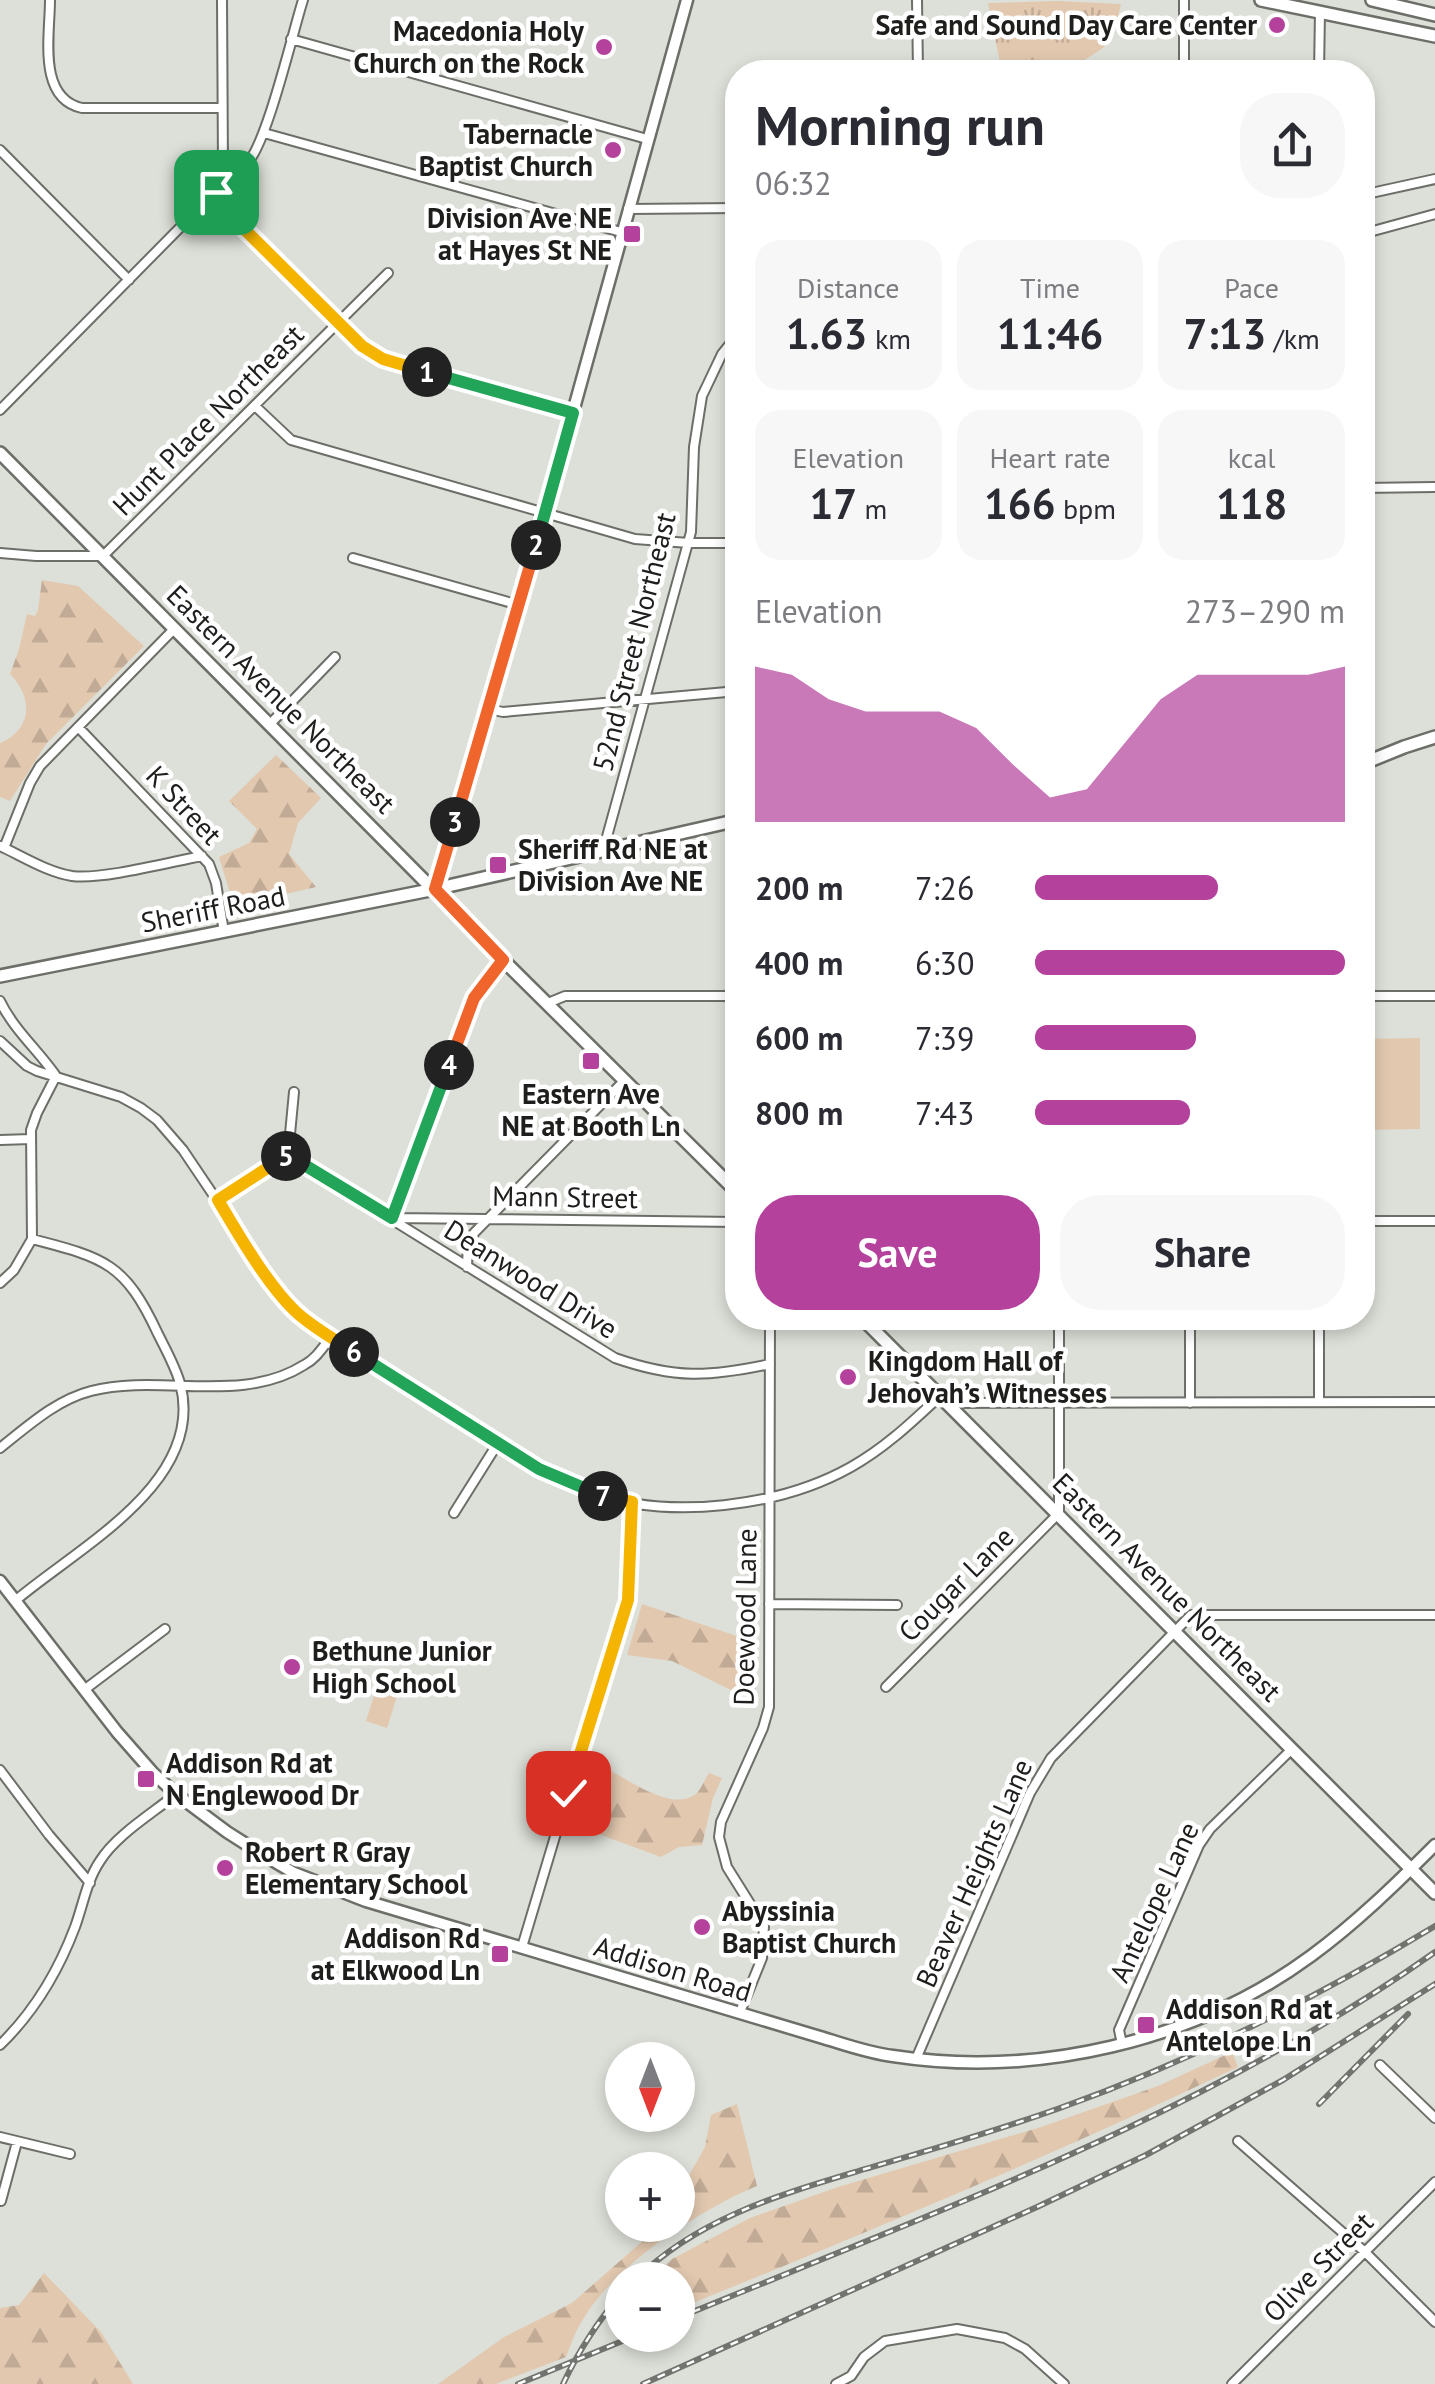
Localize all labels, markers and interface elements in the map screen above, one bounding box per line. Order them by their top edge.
place label: Safe and Sound Day Care Center [875,6,1257,43]
place label: Macedonia Holy Church on the Rock [354,12,585,81]
marker: Safe and Sound Day Care Center [1266,14,1288,36]
marker: Macedonia Holy Church on the Rock [593,36,615,58]
text: Morning run [755,89,1045,160]
button: share [1240,93,1345,198]
place label: Tabernacle Baptist Church [419,115,593,184]
marker: Tabernacle Baptist Church [602,139,624,161]
pin [174,150,259,235]
text: 06:32 [755,162,832,204]
icon: arrive [189,165,244,220]
place label: Division Ave NE at Hayes St NE [427,199,612,268]
marker: Division Ave NE at Hayes St NE [621,223,643,245]
text: Distance [797,269,900,306]
text: Time [1020,269,1080,306]
text: Pace [1224,269,1279,306]
text: 1.63 [786,306,867,361]
text: 11:46 [997,306,1103,361]
text: 7:13 [1184,306,1266,361]
street label: Hunt Place Northeast [104,316,312,523]
text: km [867,320,911,357]
text: /km [1266,320,1320,357]
pin: 1 [402,347,452,397]
text: 1 [419,353,435,390]
text: Elevation [793,439,904,476]
text: Heart rate [989,439,1111,476]
text: kcal [1228,439,1276,476]
text: 17 [809,476,857,531]
text: 166 [984,476,1055,531]
text: 118 [1216,476,1287,531]
text: m [857,490,887,527]
text: bpm [1055,490,1116,527]
street label: 52nd Street Northeast [583,508,684,775]
pin: 2 [511,520,561,570]
text: 2 [528,526,544,563]
street label: Eastern Avenue Northeast [159,576,404,821]
text: Elevation [755,590,882,632]
text: 273–290 m [1185,590,1345,632]
street label: K Street [138,757,231,852]
pin: 3 [430,797,480,847]
text: 3 [447,803,463,840]
place label: Sheriff Rd NE at Division Ave NE [518,830,708,899]
marker: Sheriff Rd NE at Division Ave NE [487,854,509,876]
text: 200 m [755,867,843,909]
text: 7:26 [915,867,974,909]
street label: Sheriff Road [138,876,288,941]
text: 400 m [755,942,843,984]
text: 6:30 [915,942,974,984]
text: 600 m [755,1017,843,1059]
text: 7:39 [915,1017,974,1059]
pin: 4 [424,1040,474,1090]
text: 4 [441,1046,457,1083]
marker: Eastern Ave NE at Booth Ln [580,1050,602,1072]
place label: Eastern Ave NE at Booth Ln [501,1075,681,1144]
text: 800 m [755,1092,843,1134]
text: 7:43 [915,1092,974,1134]
pin: 5 [261,1131,311,1181]
text: 5 [278,1137,294,1174]
street label: Mann Street [492,1177,639,1216]
button: Save [755,1195,1040,1310]
button: Share [1060,1195,1345,1310]
street label: Deanwood Drive [438,1211,625,1347]
pin: 6 [329,1327,379,1377]
text: 6 [346,1333,362,1370]
place label: Kingdom Hall of Jehovah’s Witnesses [867,1342,1107,1411]
marker: Kingdom Hall of Jehovah’s Witnesses [837,1366,859,1388]
street label: Eastern Avenue Northeast [1045,1464,1290,1709]
pin: 7 [578,1471,628,1521]
text: 7 [595,1477,611,1514]
street label: Cougar Lane [890,1518,1021,1649]
street label: Doewood Lane [724,1528,765,1706]
place label: Bethune Junior High School [312,1632,492,1701]
marker: Bethune Junior High School [281,1656,303,1678]
place label: Addison Rd at N Englewood Dr [166,1744,359,1813]
pin [526,1751,611,1836]
street label: Beaver Heights Lane [907,1753,1040,1993]
icon: check [541,1766,596,1821]
marker: Addison Rd at N Englewood Dr [135,1768,157,1790]
street label: Antelope Lane [1100,1816,1207,1988]
place label: Robert R Gray Elementary School [245,1833,468,1902]
marker: Robert R Gray Elementary School [214,1857,236,1879]
place label: Abyssinia Baptist Church [722,1892,896,1961]
marker: Abyssinia Baptist Church [691,1916,713,1938]
place label: Addison Rd at Elkwood Ln [311,1919,480,1988]
street label: Addison Road [590,1927,756,2010]
marker: Addison Rd at Elkwood Ln [489,1943,511,1965]
place label: Addison Rd at Antelope Ln [1166,1990,1333,2059]
marker: Addison Rd at Antelope Ln [1135,2014,1157,2036]
north arrow [605,2042,695,2132]
map controls [605,2042,695,2352]
button: + [605,2152,695,2242]
street label: Olive Street [1255,2203,1381,2330]
button: − [605,2262,695,2352]

